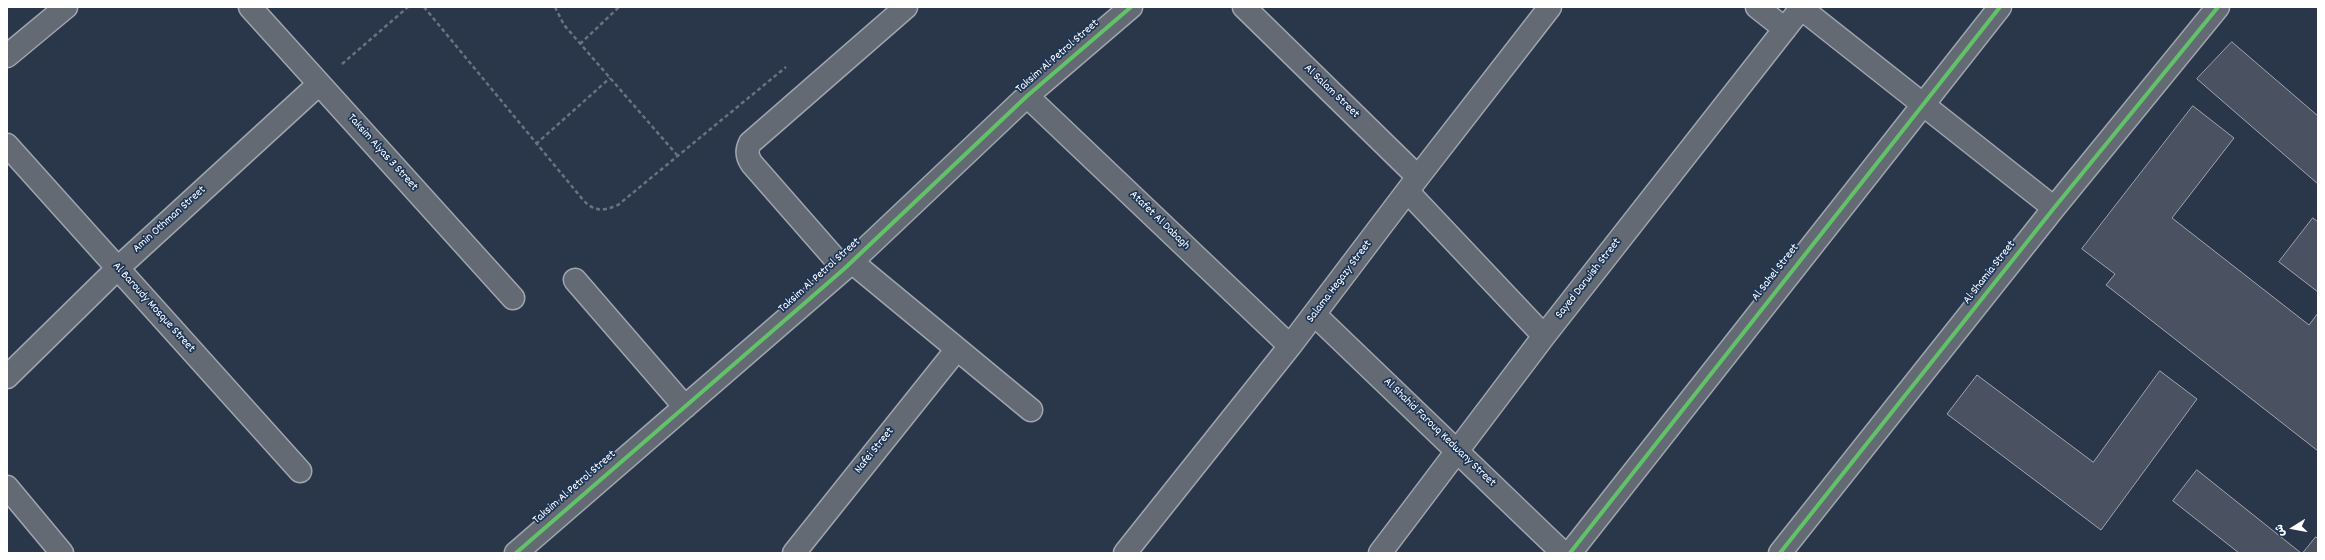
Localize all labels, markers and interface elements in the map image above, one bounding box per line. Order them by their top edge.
street label: Taksim Al Petrol Street [1013,17,1103,97]
street label: Al Salam Street [1300,62,1362,122]
street label: Taksim Alyas 3 Street [344,112,420,194]
street label: Amin Othman Street [130,183,210,257]
street label: Atafet Al Dabagh [1126,188,1192,254]
street label: Taksim Al Petrol Street [776,235,864,317]
street label: Sayed Darwish Street [1553,236,1625,322]
street label: Salama Hegazy Street [1304,238,1376,326]
street label: Al Shamia Street [1961,238,2019,308]
street label: Al Sahel Street [1749,242,1803,304]
street label: Al Baroudy Mosque Street [109,260,197,356]
street label: Al Shahid Farouq Kedwany Street [1380,375,1498,491]
street label: Nafei Street [852,425,898,477]
street label: Taksim Al Petrol Street [530,448,620,528]
north arrow [2273,508,2313,548]
text: ش [2272,523,2290,538]

